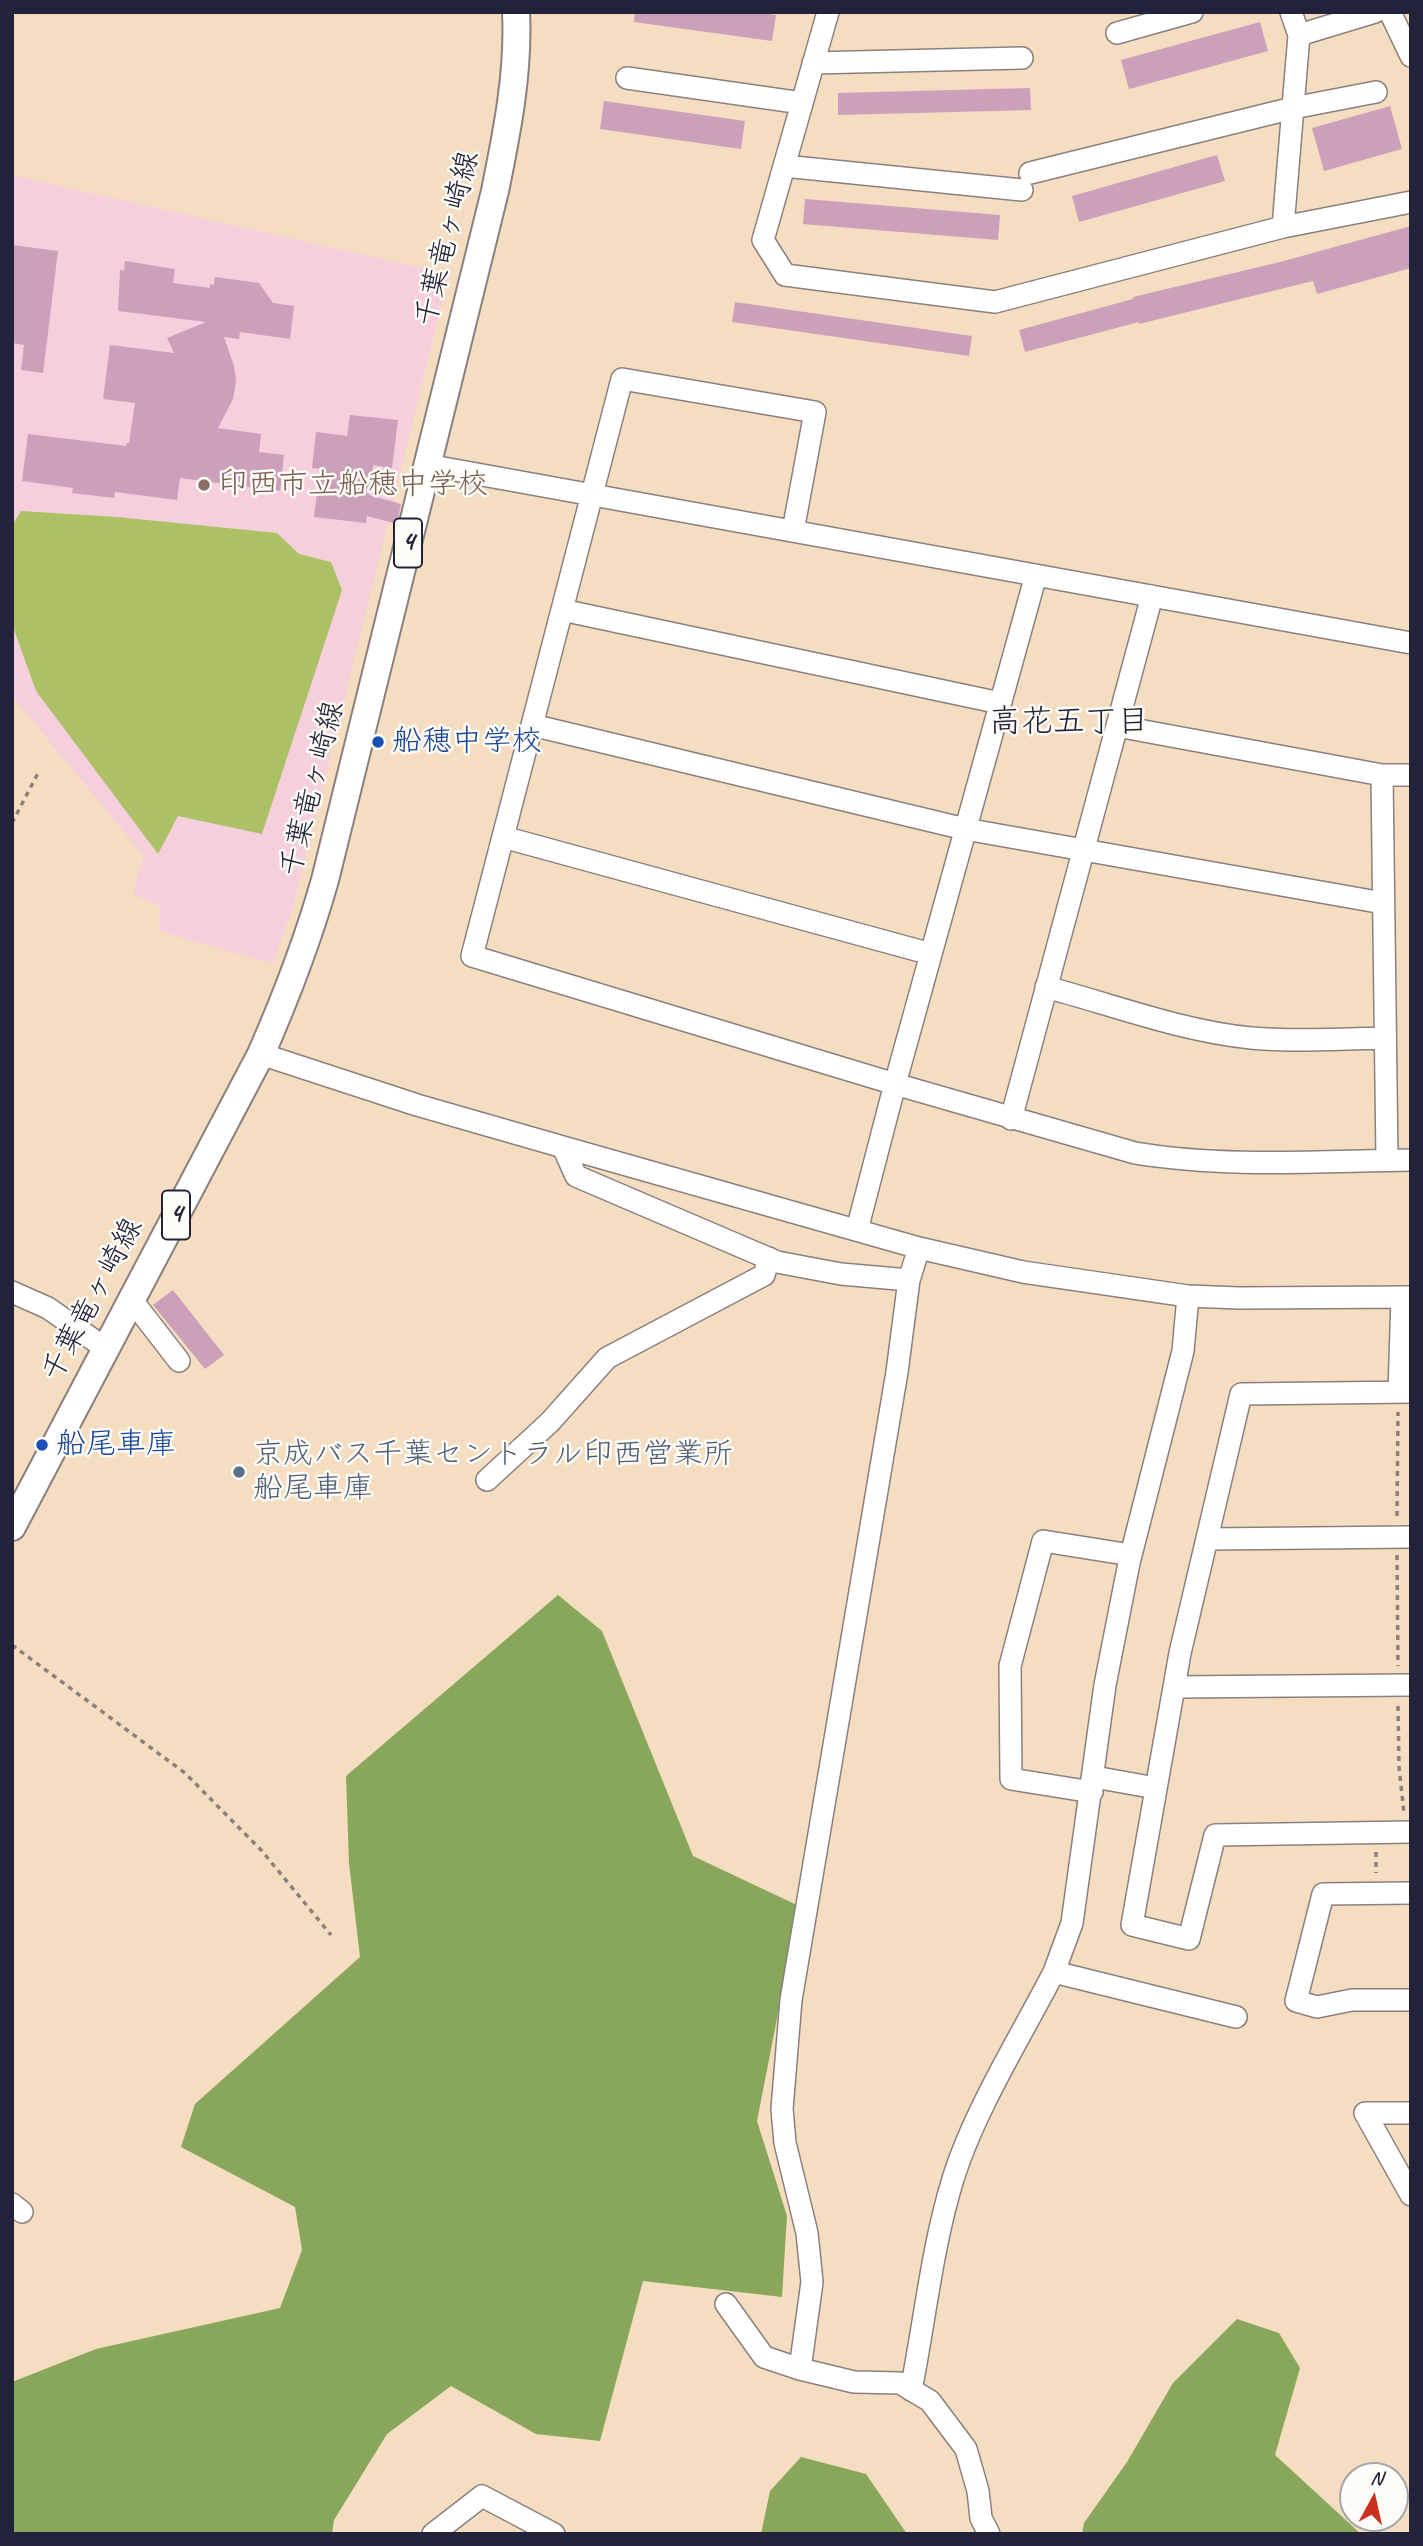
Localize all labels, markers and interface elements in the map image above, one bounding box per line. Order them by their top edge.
street label: 千葉竜ヶ崎線 [409,147,487,331]
place label: 印西市立船穂中学校 [218,467,488,503]
marker: 印西市立船穂中学校 [196,477,212,493]
road number: 4 [394,518,422,568]
street label: 千葉竜ヶ崎線 [274,697,352,881]
district label: 高花五丁目 [989,704,1149,742]
place label: 船穂中学校 [392,724,542,760]
marker: 船穂中学校 [370,734,386,750]
road number: 4 [162,1190,190,1240]
street label: 千葉竜ヶ崎線 [35,1212,151,1388]
place label: 船尾車庫 [56,1427,176,1463]
marker: 船尾車庫 [34,1437,50,1453]
place label: 京成バス千葉セントラル印西営業所 船尾車庫 [253,1437,733,1508]
marker: 京成バス千葉セントラル印西営業所 船尾車庫 [231,1464,247,1480]
north arrow [1339,2462,1409,2532]
text: N [1369,2465,1384,2491]

